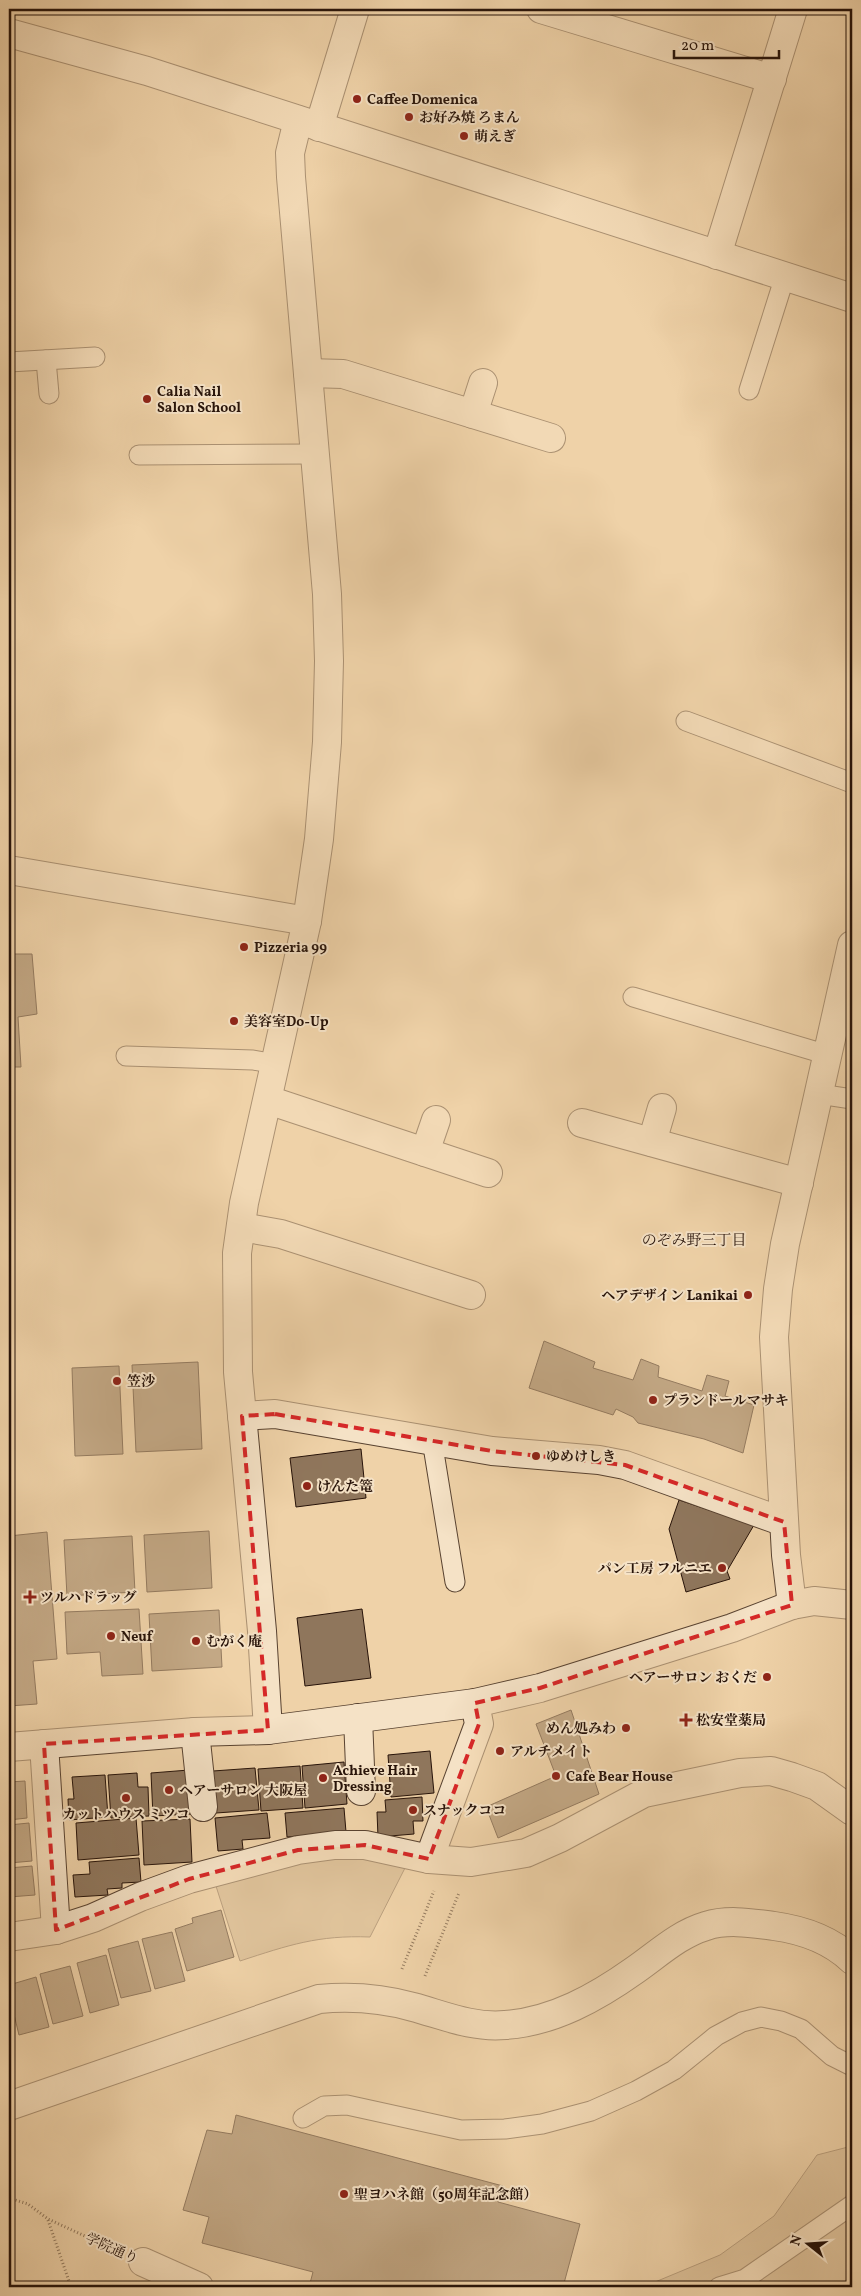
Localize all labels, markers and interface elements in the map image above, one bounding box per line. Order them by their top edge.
scale bar [674,28,778,60]
text: 20 m [681,36,714,57]
place label: Caffee Domenica [367,91,478,110]
marker: Caffee Domenica [351,93,363,105]
place label: お好み焼 ろまん [419,109,520,128]
marker: お好み焼 ろまん [403,111,415,123]
place label: 萌えぎ [474,128,516,147]
marker: 萌えぎ [458,130,470,142]
place label: Calia Nail Salon School [157,383,241,418]
marker: Calia Nail Salon School [141,393,153,405]
place label: Pizzeria 99 [254,939,327,958]
marker: Pizzeria 99 [238,941,250,953]
place label: 美容室Do-Up [244,1013,329,1032]
marker: 美容室Do-Up [228,1015,240,1027]
district label: のぞみ野三丁目 [641,1231,747,1252]
place label: ヘアデザイン Lanikai [601,1287,738,1306]
marker: ヘアデザイン Lanikai [742,1289,754,1301]
place label: 笠沙 [127,1373,155,1392]
marker: 笠沙 [111,1375,123,1387]
place label: プランドールマサキ [663,1392,789,1411]
marker: プランドールマサキ [647,1394,659,1406]
place label: ゆめけしき [546,1448,616,1467]
marker: ゆめけしき [530,1450,542,1462]
place label: けんた篭 [317,1478,373,1497]
marker: けんた篭 [301,1480,313,1492]
place label: パン工房 フルニエ [598,1560,712,1579]
marker: パン工房 フルニエ [716,1562,728,1574]
place label: ツルハドラッグ [40,1589,136,1608]
marker: ツルハドラッグ [24,1591,36,1603]
place label: Neuf [121,1628,154,1647]
marker: Neuf [105,1630,117,1642]
place label: むがく庵 [206,1633,262,1652]
marker: むがく庵 [190,1635,202,1647]
place label: ヘアーサロン おくだ [629,1669,757,1688]
marker: ヘアーサロン おくだ [761,1671,773,1683]
place label: 松安堂薬局 [696,1712,766,1731]
marker: 松安堂薬局 [680,1714,692,1726]
place label: めん処みわ [546,1720,616,1739]
marker: めん処みわ [620,1722,632,1734]
place label: アルチメイト [510,1743,593,1762]
marker: アルチメイト [494,1745,506,1757]
place label: Achieve Hair Dressing [333,1762,418,1797]
place label: Cafe Bear House [566,1768,673,1787]
marker: Cafe Bear House [550,1770,562,1782]
marker: Achieve Hair Dressing [317,1772,329,1784]
place label: ヘアーサロン 大阪屋 [179,1782,307,1801]
marker: ヘアーサロン 大阪屋 [163,1784,175,1796]
marker: カットハウス ミツコ [120,1792,132,1804]
place label: スナックココ [423,1802,506,1821]
marker: スナックココ [407,1804,419,1816]
place label: カットハウス ミツコ [62,1806,190,1825]
place label: 聖ヨハネ館（50周年記念館） [354,2186,537,2205]
marker: 聖ヨハネ館（50周年記念館） [338,2188,350,2200]
north arrow [784,2218,834,2268]
street label: 学院通り [82,2229,141,2269]
text: N [786,2233,808,2248]

